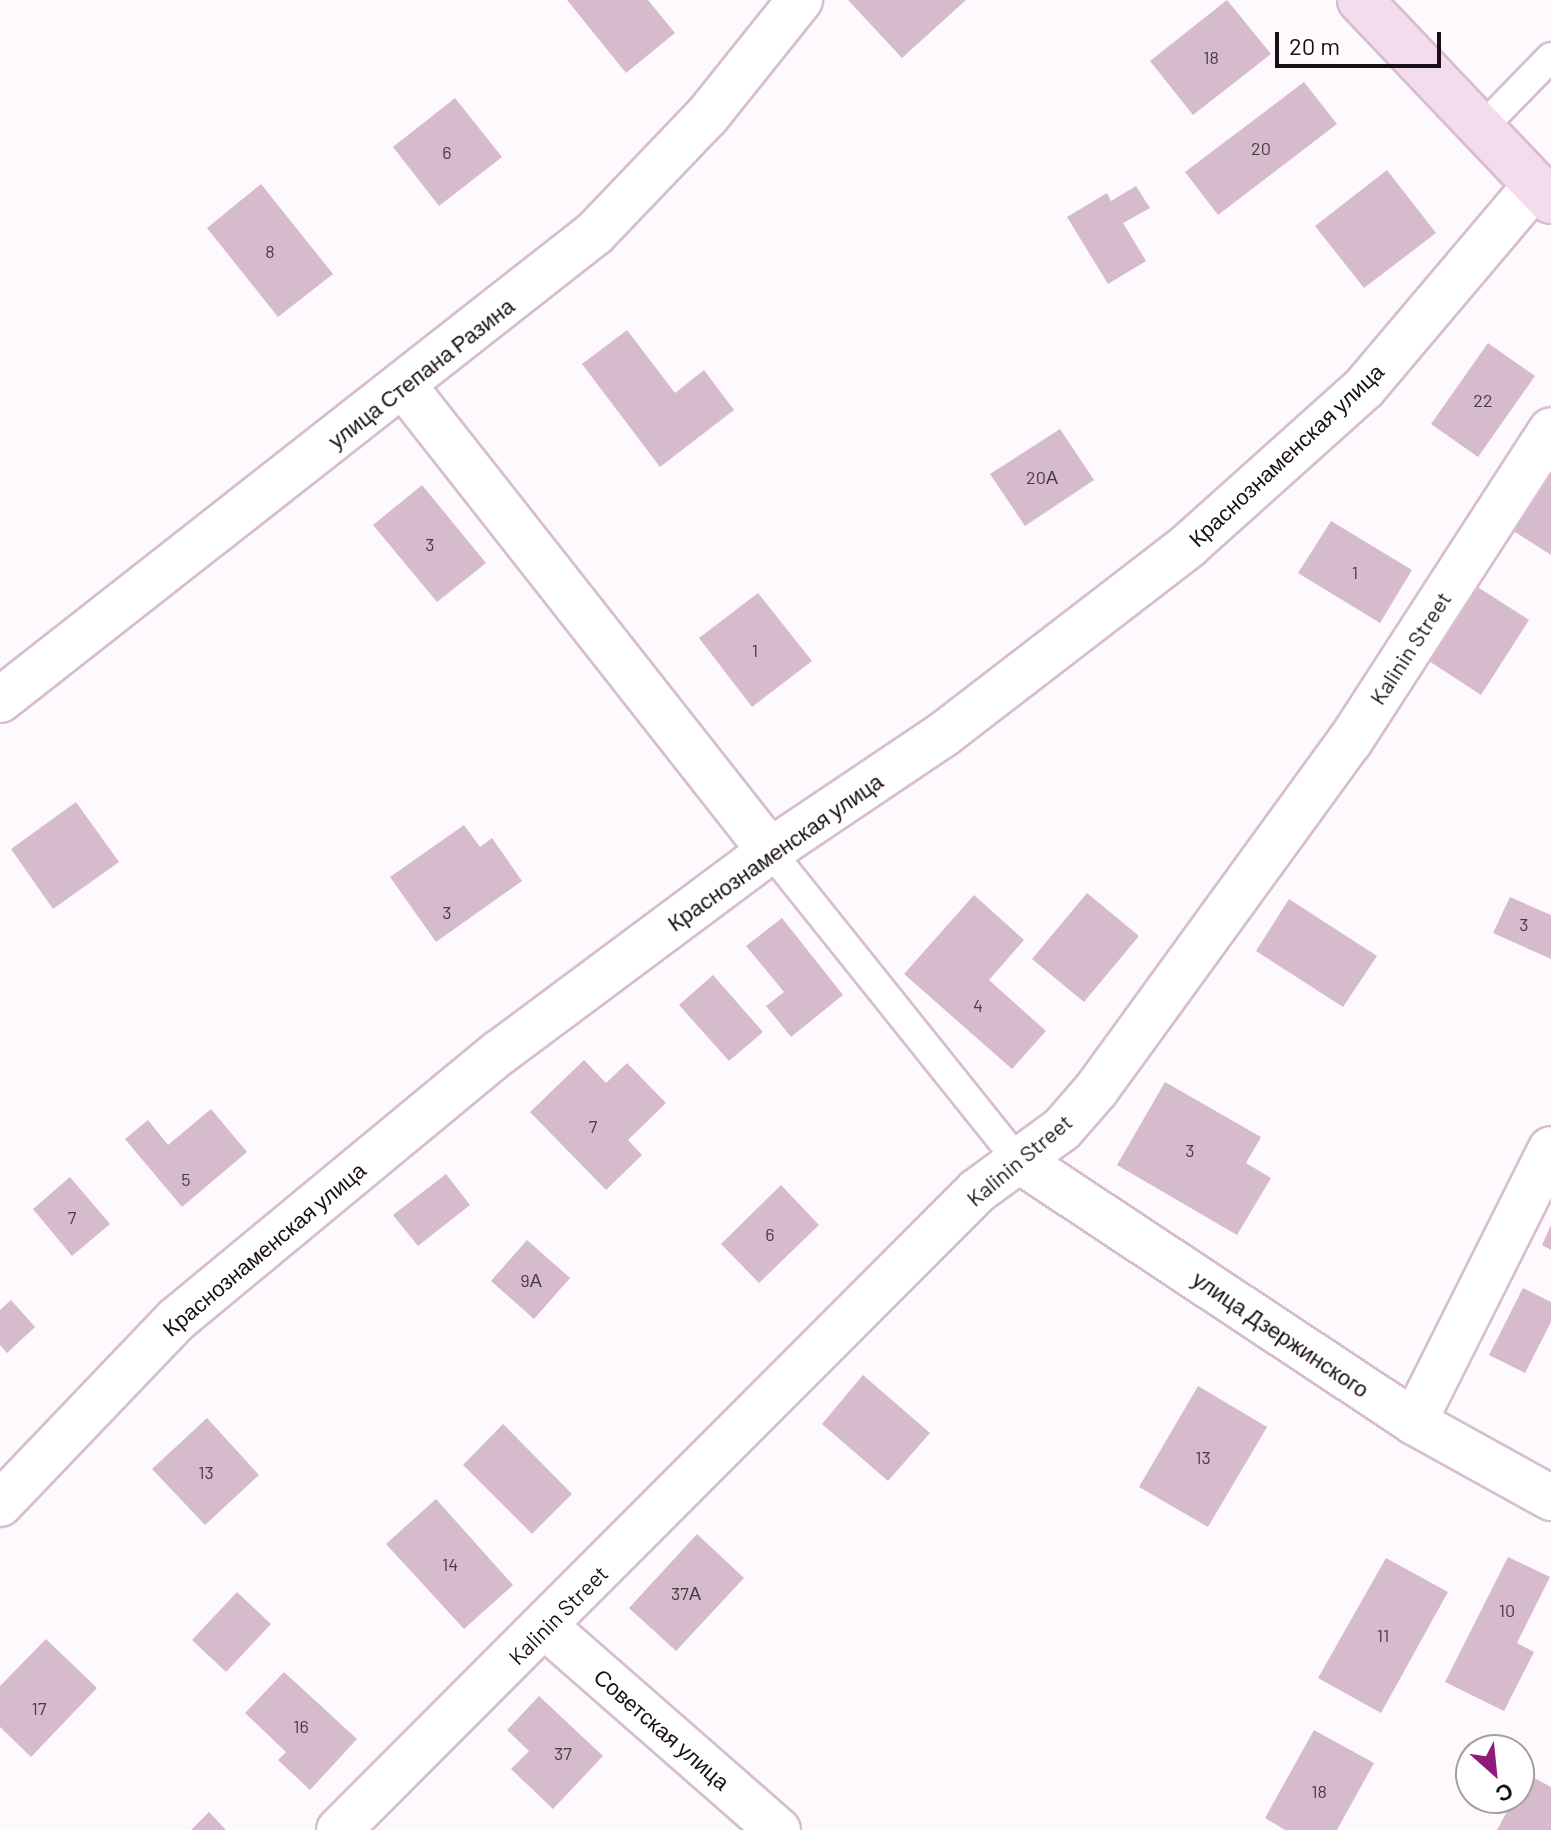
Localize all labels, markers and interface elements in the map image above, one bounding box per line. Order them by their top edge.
scale bar [1279,16,1445,66]
text: 20 m [1289,31,1340,60]
house number: 18 [1203,46,1219,68]
house number: 20 [1251,137,1271,159]
house number: 6 [442,141,452,163]
house number: 8 [265,240,275,262]
street label: улица Степана Разина [323,292,519,454]
street label: Краснознаменская улица [1183,358,1389,552]
house number: 22 [1473,389,1493,411]
house number: 20А [1026,466,1058,488]
house number: 3 [425,533,435,555]
house number: 1 [1352,561,1358,583]
street label: Kalinin Street [1364,587,1456,709]
house number: 1 [752,639,758,661]
street label: Краснознаменская улица [662,768,888,936]
house number: 3 [442,901,452,923]
house number: 3 [1519,913,1529,935]
house number: 4 [973,994,983,1016]
street label: Kalinin Street [961,1108,1077,1212]
house number: 7 [589,1115,597,1137]
house number: 3 [1185,1139,1195,1161]
street label: Краснознаменская улица [157,1156,371,1342]
house number: 5 [181,1168,191,1190]
house number: 7 [68,1206,76,1228]
house number: 6 [765,1223,775,1245]
street label: улица Дзержинского [1188,1265,1374,1403]
house number: 9А [520,1269,542,1291]
house number: 13 [1195,1446,1211,1468]
house number: 13 [198,1461,214,1483]
house number: 14 [442,1553,458,1575]
street label: Kalinin Street [503,1560,613,1670]
house number: 37А [671,1582,701,1604]
house number: 10 [1499,1599,1515,1621]
house number: 11 [1377,1624,1389,1646]
street label: Советская улица [589,1663,735,1795]
house number: 17 [32,1697,46,1719]
house number: 16 [293,1715,309,1737]
north arrow [1455,1734,1535,1814]
house number: 37 [554,1742,572,1764]
text: С [1492,1778,1518,1809]
house number: 18 [1311,1780,1327,1802]

